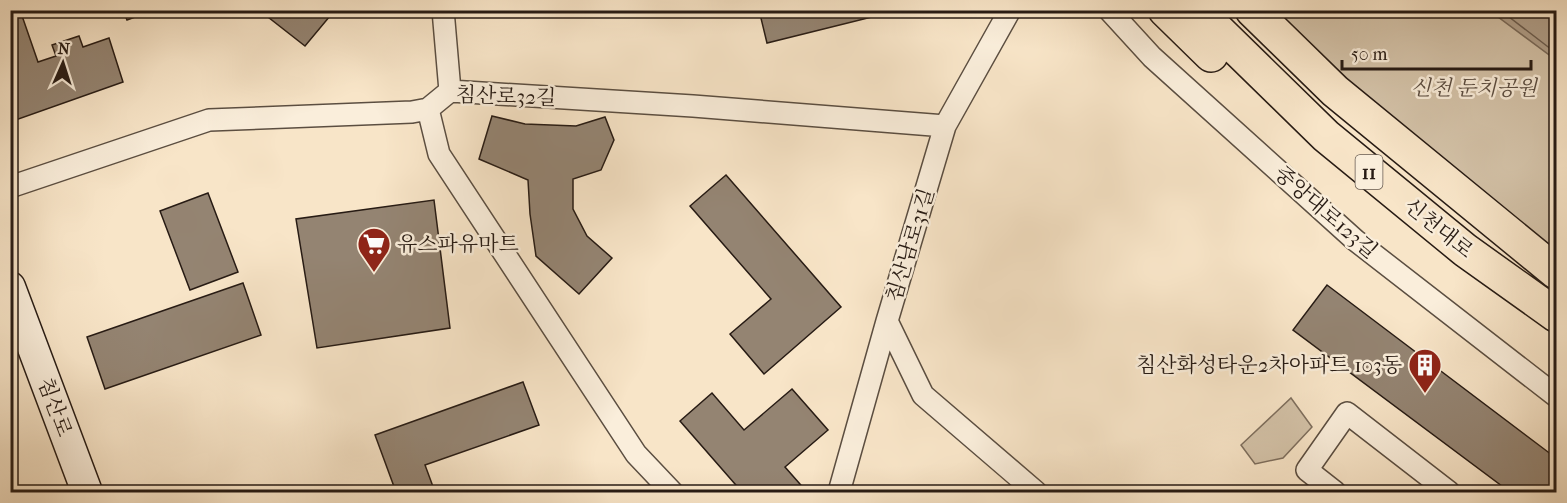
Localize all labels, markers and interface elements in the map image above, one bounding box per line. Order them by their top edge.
north arrow [33,33,93,93]
scale bar [1342,33,1531,71]
text: N [57,39,71,58]
text: 50 m [1351,44,1388,65]
park label: 신천 둔치공원 [1411,76,1539,100]
street label: 침산로32길 [455,82,557,110]
road number: 11 [1356,155,1382,189]
street label: 중앙대로123길 [1270,161,1382,263]
street label: 침산남로31길 [881,185,939,305]
street label: 신천대로 [1400,193,1478,263]
supermarket icon: 유스파유마트 [356,226,392,273]
place label: 유스파유마트 [397,232,519,256]
building icon: 침산화성타운2차아파트 103동 [1407,347,1443,394]
place label: 침산화성타운2차아파트 103동 [1136,353,1402,377]
street label: 침산로 [33,374,77,440]

